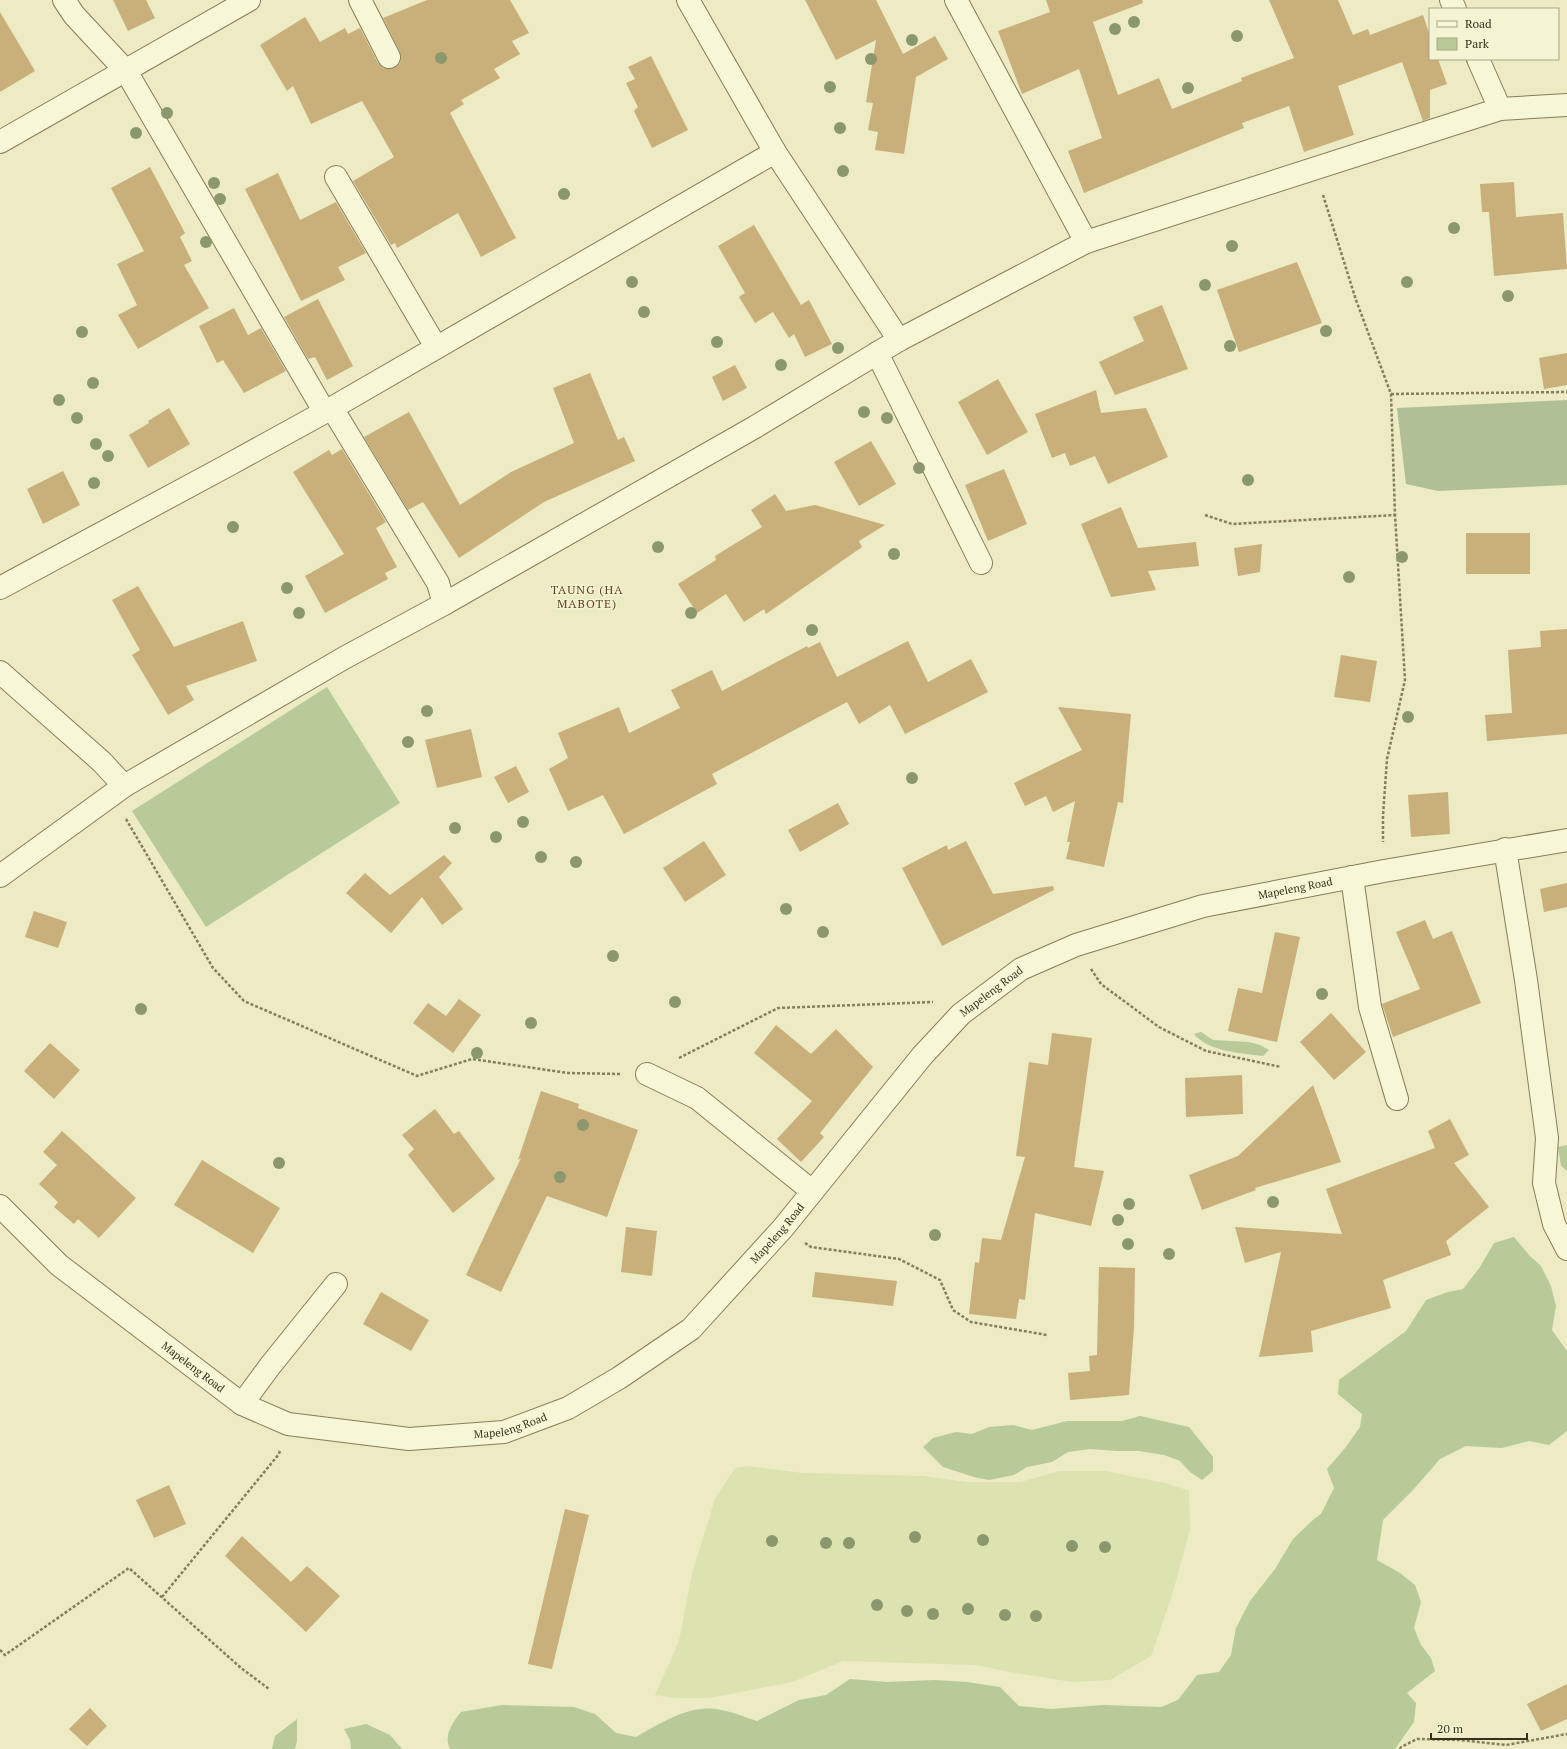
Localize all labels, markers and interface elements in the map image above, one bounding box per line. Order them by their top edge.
legend [1429,8,1559,60]
text: Road [1465,16,1492,31]
text: Park [1465,36,1490,51]
district label: TAUNG (HA MABOTE) [551,582,623,611]
street label: Mapeleng Road [1257,874,1333,902]
street label: Mapeleng Road [957,963,1026,1020]
street label: Mapeleng Road [747,1200,807,1266]
street label: Mapeleng Road [159,1339,227,1395]
street label: Mapeleng Road [473,1410,549,1441]
scale bar [1431,1715,1527,1741]
text: 20 m [1437,1721,1464,1736]

